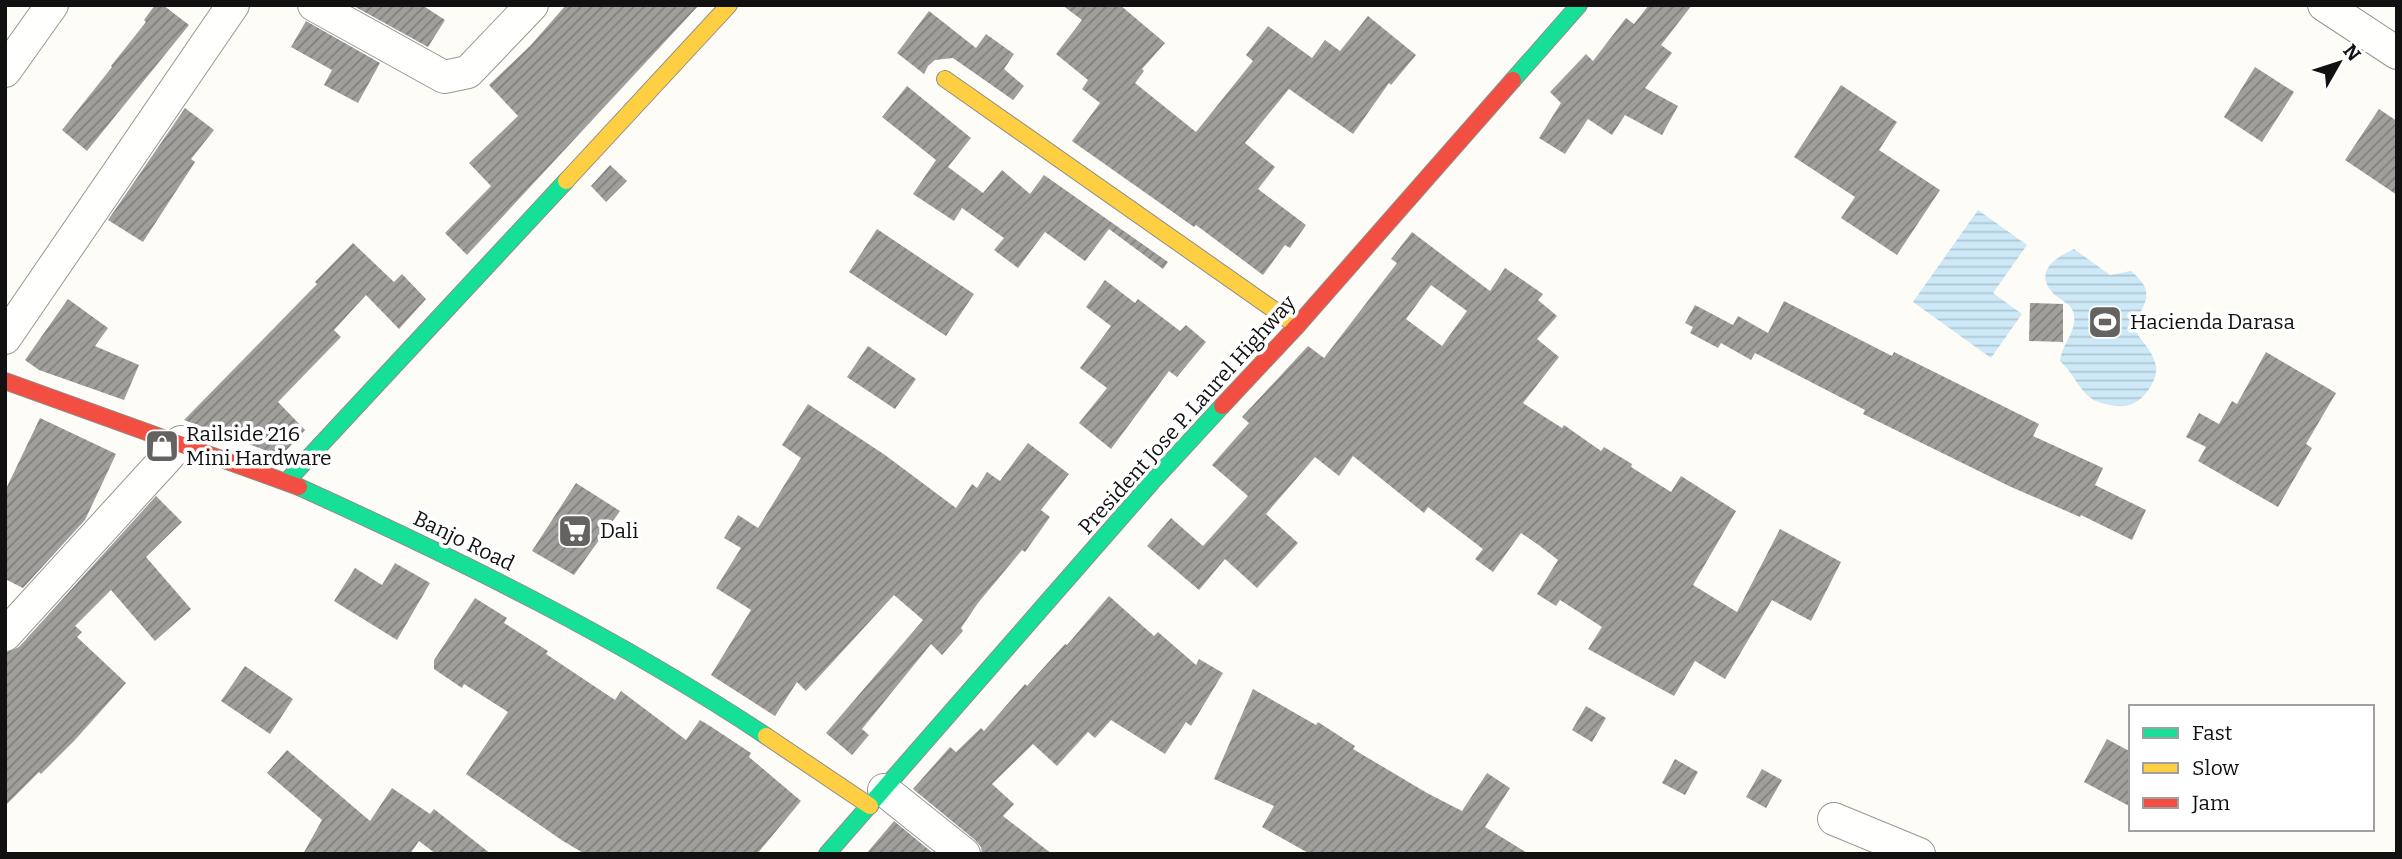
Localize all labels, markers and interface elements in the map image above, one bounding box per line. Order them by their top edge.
north arrow [2304,28,2374,98]
text: N [2338,40,2366,66]
street label: President Jose P. Laurel Highway [1073,290,1302,540]
sports icon: Hacienda Darasa [2086,303,2124,341]
place label: Hacienda Darasa [2130,309,2295,335]
place label: Railside 216 Mini Hardware [186,421,332,471]
shop icon: Railside 216 Mini Hardware [143,427,181,465]
street label: Banjo Road [409,505,519,577]
supermarket icon: Dali [556,512,594,550]
place label: Dali [600,518,638,544]
legend [2129,705,2374,831]
text: Fast [2192,720,2233,746]
text: Slow [2192,755,2239,781]
text: Jam [2191,790,2230,816]

